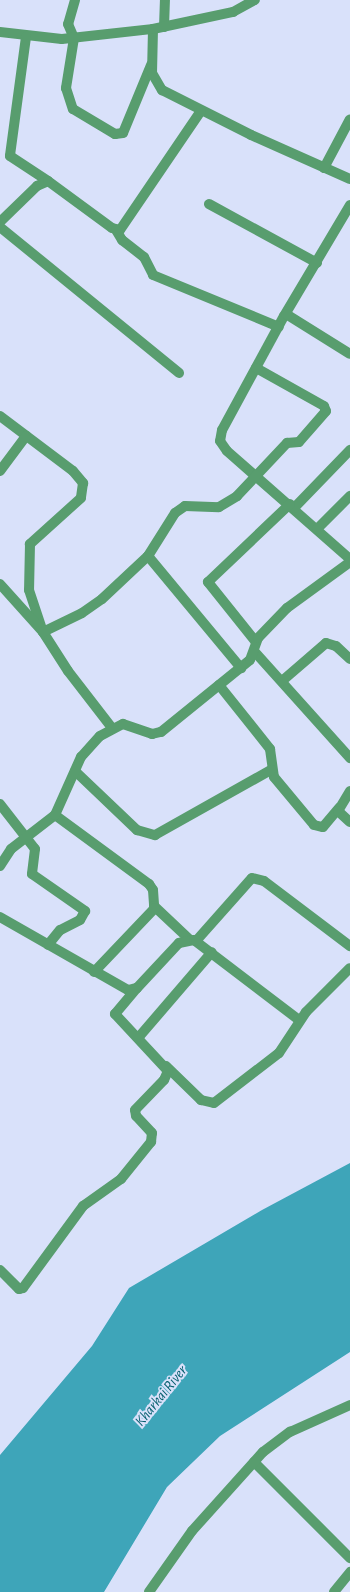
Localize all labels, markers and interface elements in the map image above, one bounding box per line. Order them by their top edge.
water label: Kharkai River [131,1362,191,1430]

